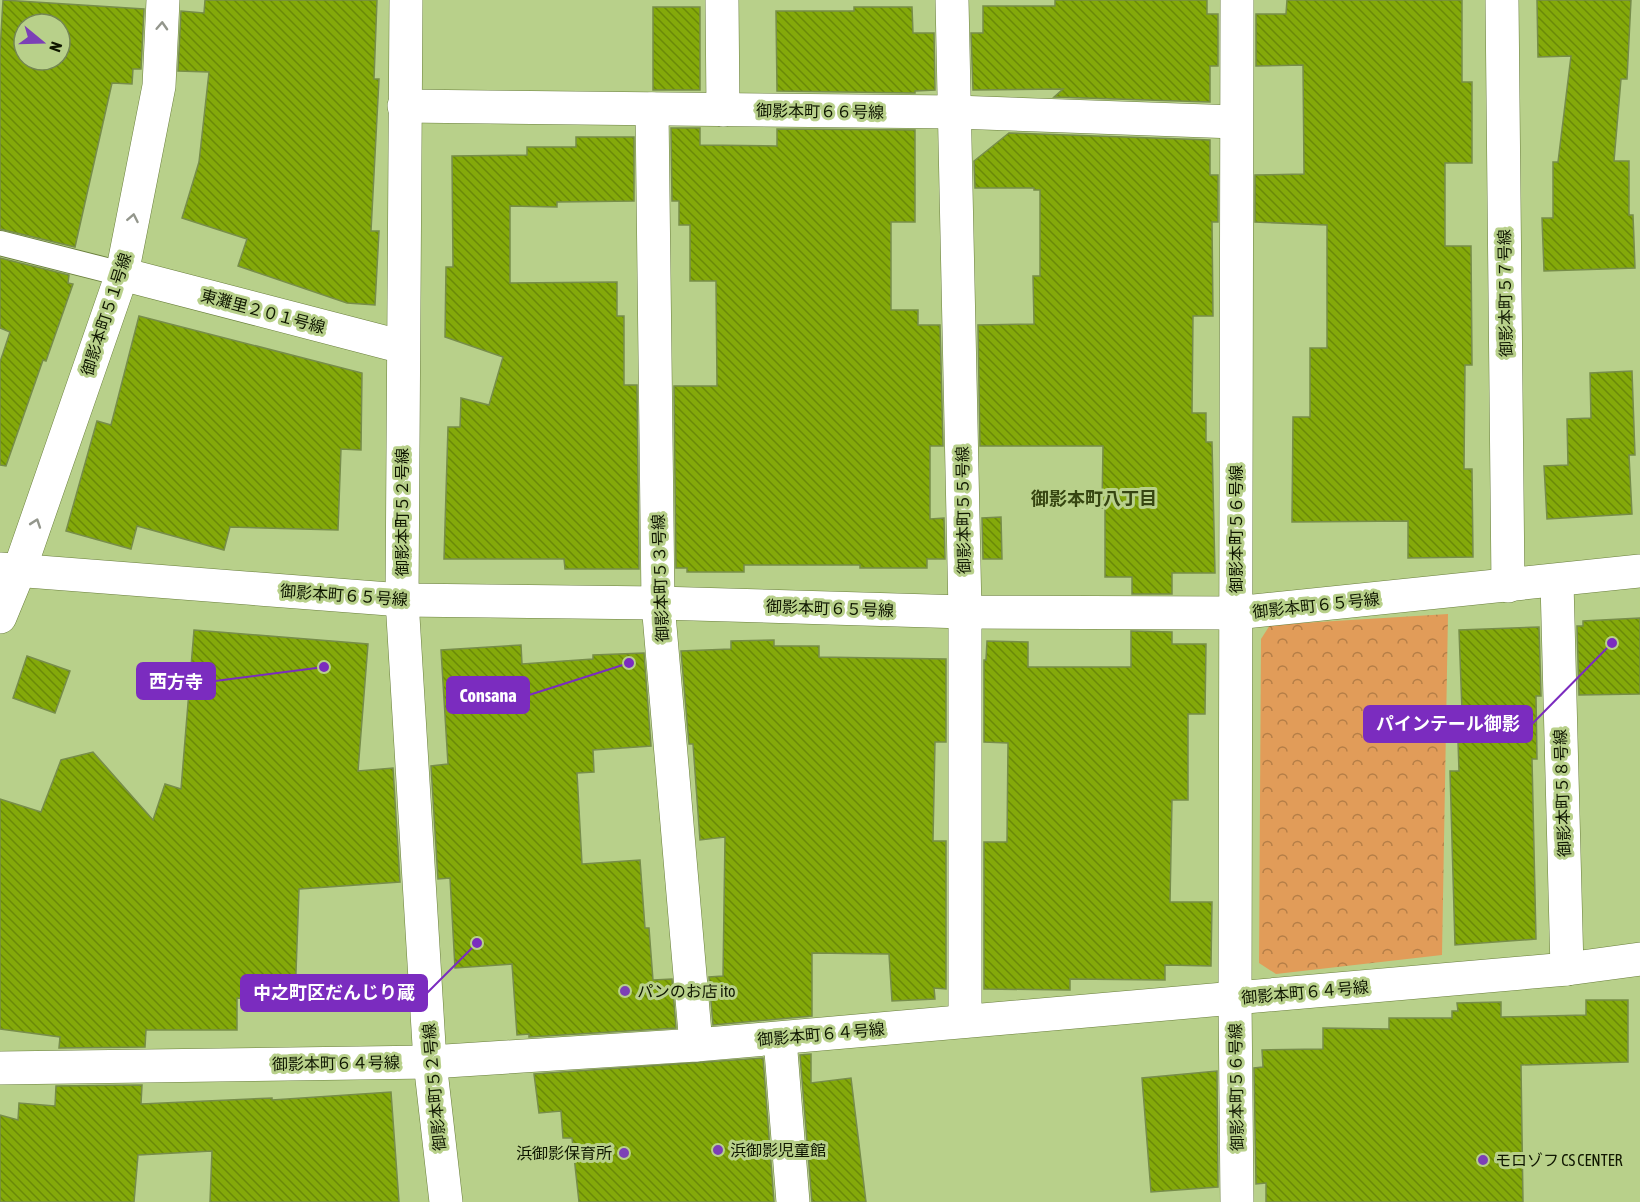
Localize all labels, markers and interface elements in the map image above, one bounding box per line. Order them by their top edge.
north arrow [12,12,72,72]
one-way arrow [156,21,169,30]
text: N [46,39,66,54]
street label: 御影本町６６号線 [756,101,884,121]
one-way arrow [126,213,139,223]
street label: 御影本町５７号線 [1495,229,1515,357]
street label: 御影本町５１号線 [78,250,134,378]
street label: 東灘里２０１号線 [199,286,327,336]
street label: 御影本町５５号線 [953,446,973,574]
street label: 御影本町５２号線 [393,448,411,576]
street label: 御影本町５６号線 [1227,465,1245,593]
district label: 御影本町八丁目 [1030,488,1157,509]
street label: 御影本町５３号線 [649,514,671,642]
one-way arrow [29,518,41,529]
street label: 御影本町６５号線 [280,582,408,608]
street label: 御影本町６５号線 [1251,589,1381,621]
street label: 御影本町６５号線 [766,597,894,619]
callout: 西方寺 [137,663,215,699]
text: 西方寺 [149,671,203,692]
callout: Consana [447,677,529,713]
text: Consana [459,685,517,706]
callout: パインテール御影 [1364,706,1532,742]
text: パインテール御影 [1376,713,1520,734]
street label: 御影本町５８号線 [1551,729,1573,857]
callout: 中之町区だんじり蔵 [241,975,427,1011]
street label: 御影本町６４号線 [1240,977,1370,1007]
text: 中之町区だんじり蔵 [253,982,415,1003]
place label: パンのお店 ito [637,982,736,1000]
marker: パンのお店 ito [618,984,632,998]
street label: 御影本町６４号線 [756,1019,886,1049]
street label: 御影本町５２号線 [419,1022,449,1152]
street label: 御影本町５６号線 [1226,1023,1246,1151]
street label: 御影本町６４号線 [272,1053,400,1073]
place label: 浜御影児童館 [730,1141,826,1159]
marker: 浜御影児童館 [711,1143,725,1157]
place label: 浜御影保育所 [516,1144,612,1162]
marker: 浜御影保育所 [617,1146,631,1160]
place label: モロゾフ CS CENTER [1495,1151,1623,1169]
marker: モロゾフ CS CENTER [1476,1153,1490,1167]

